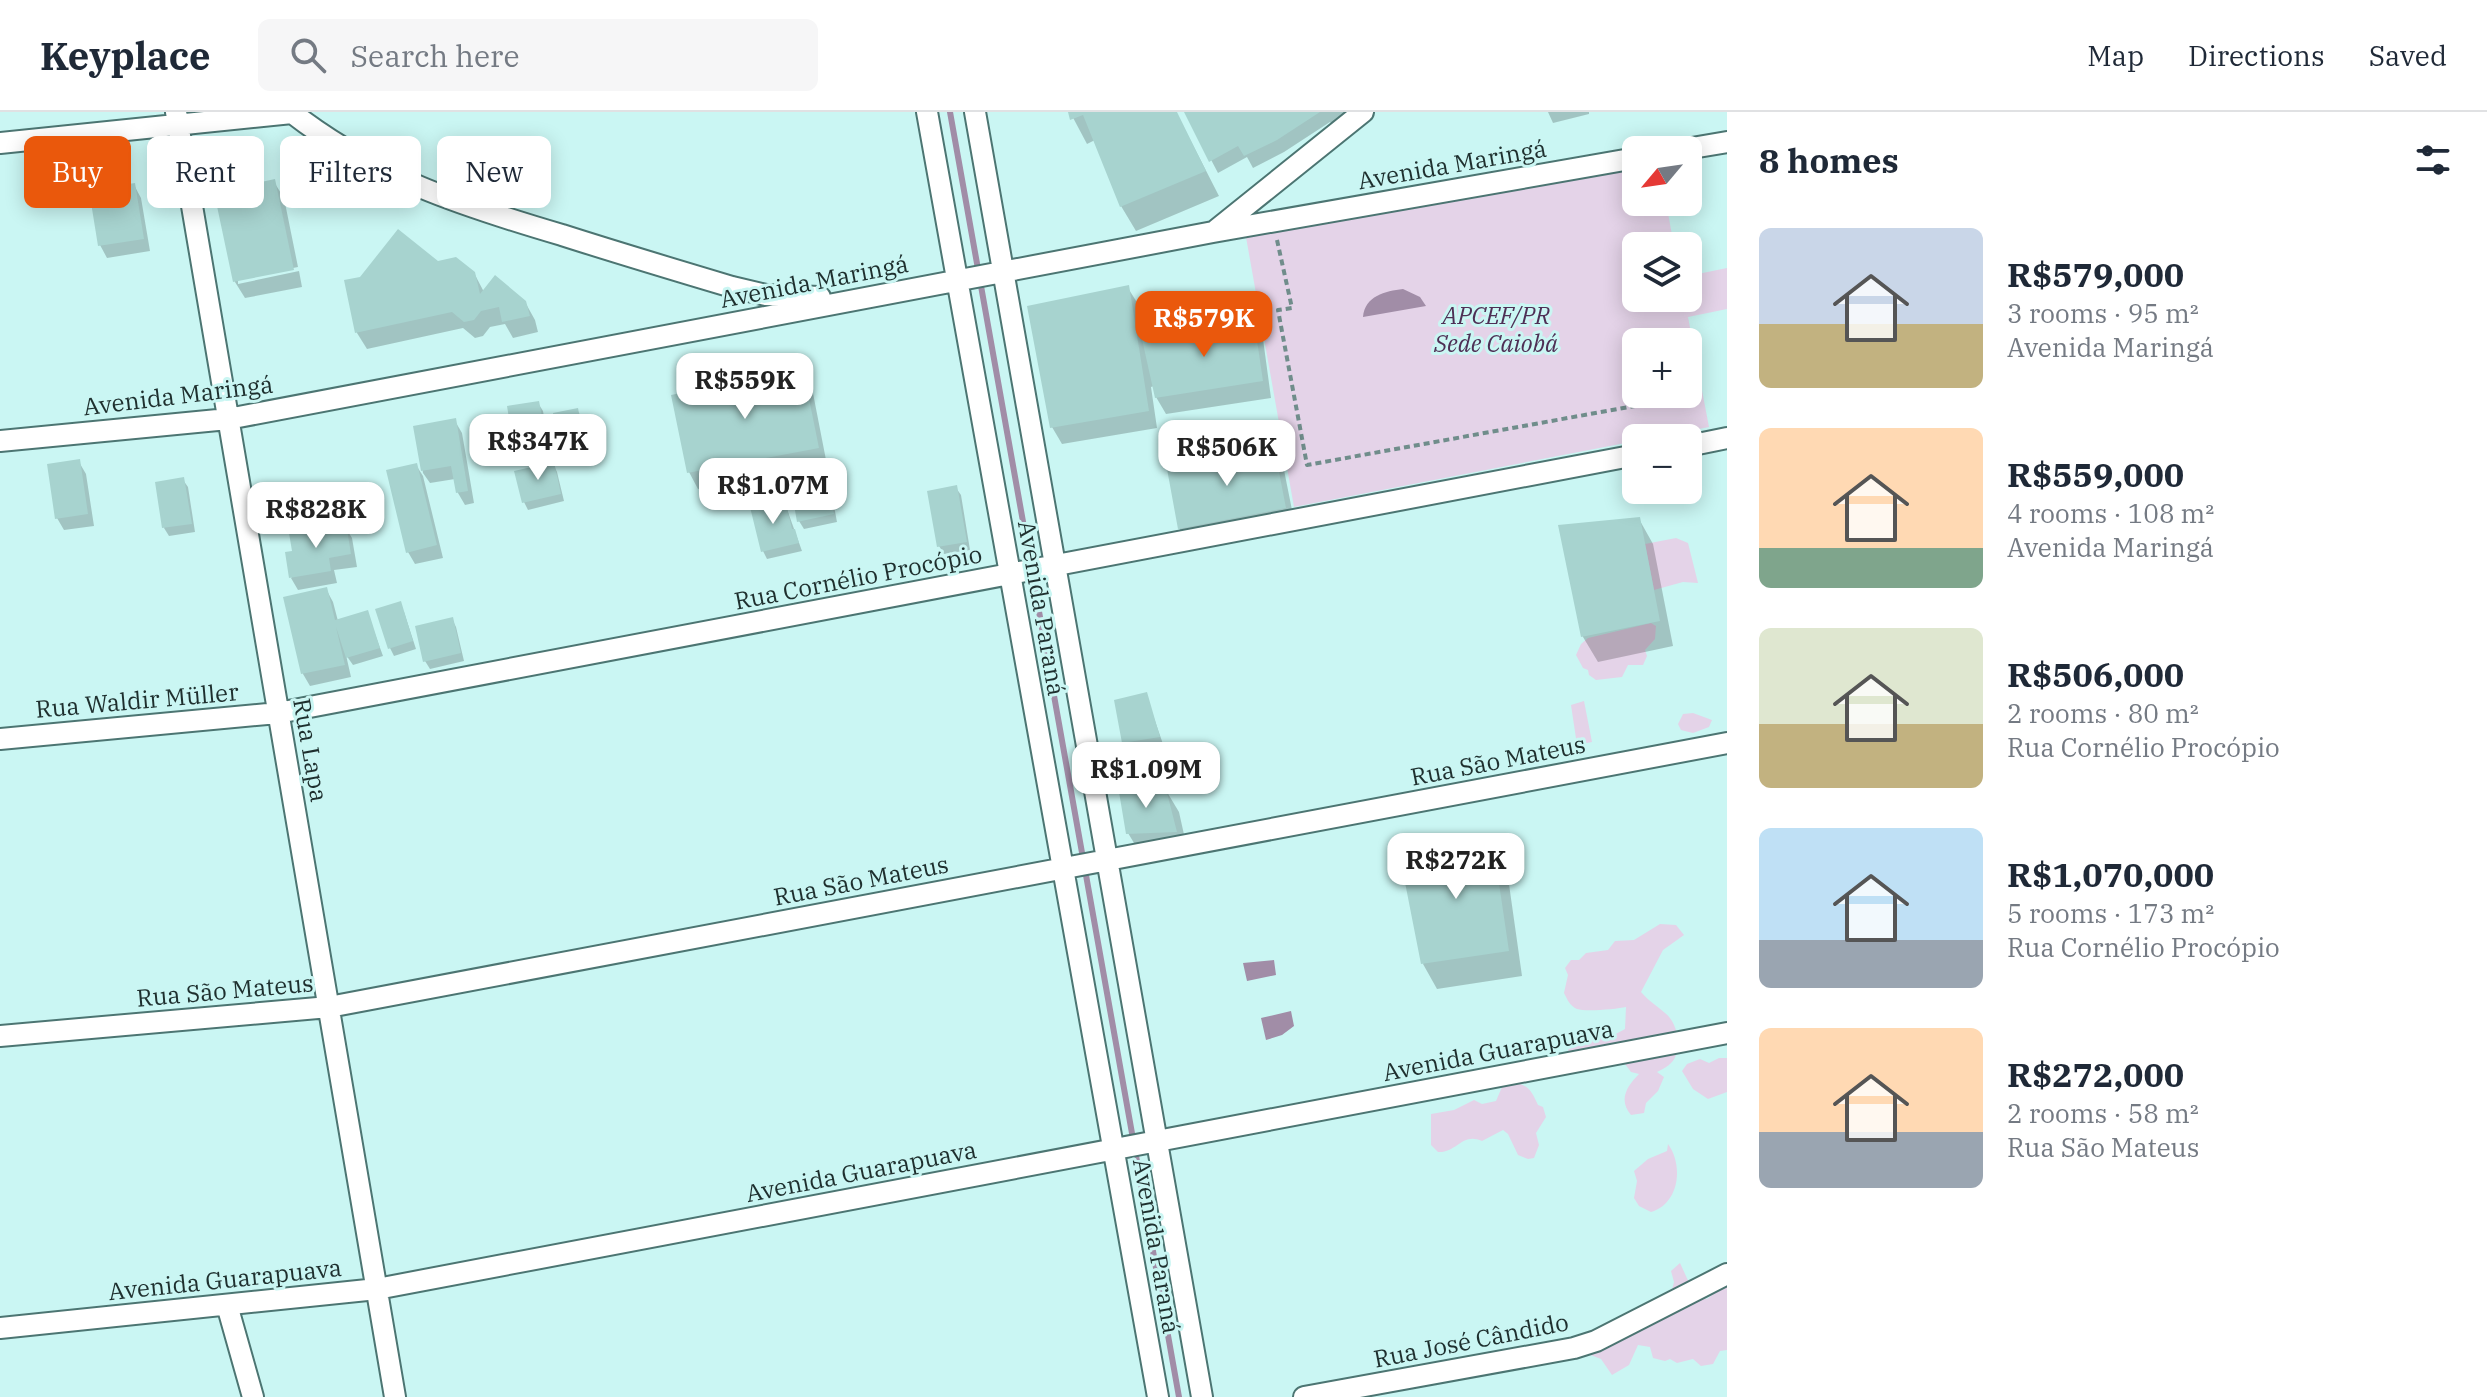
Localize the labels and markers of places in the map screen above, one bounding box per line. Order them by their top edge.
pin: R$579K [1139,291,1269,359]
pin: R$559K [680,353,810,421]
pin: R$347K [473,414,603,482]
pin: R$506K [1162,420,1292,488]
pin: R$1.07M [699,458,847,526]
pin: R$828K [251,482,381,550]
pin: R$1.09M [1072,742,1220,810]
pin: R$272K [1391,833,1521,901]

